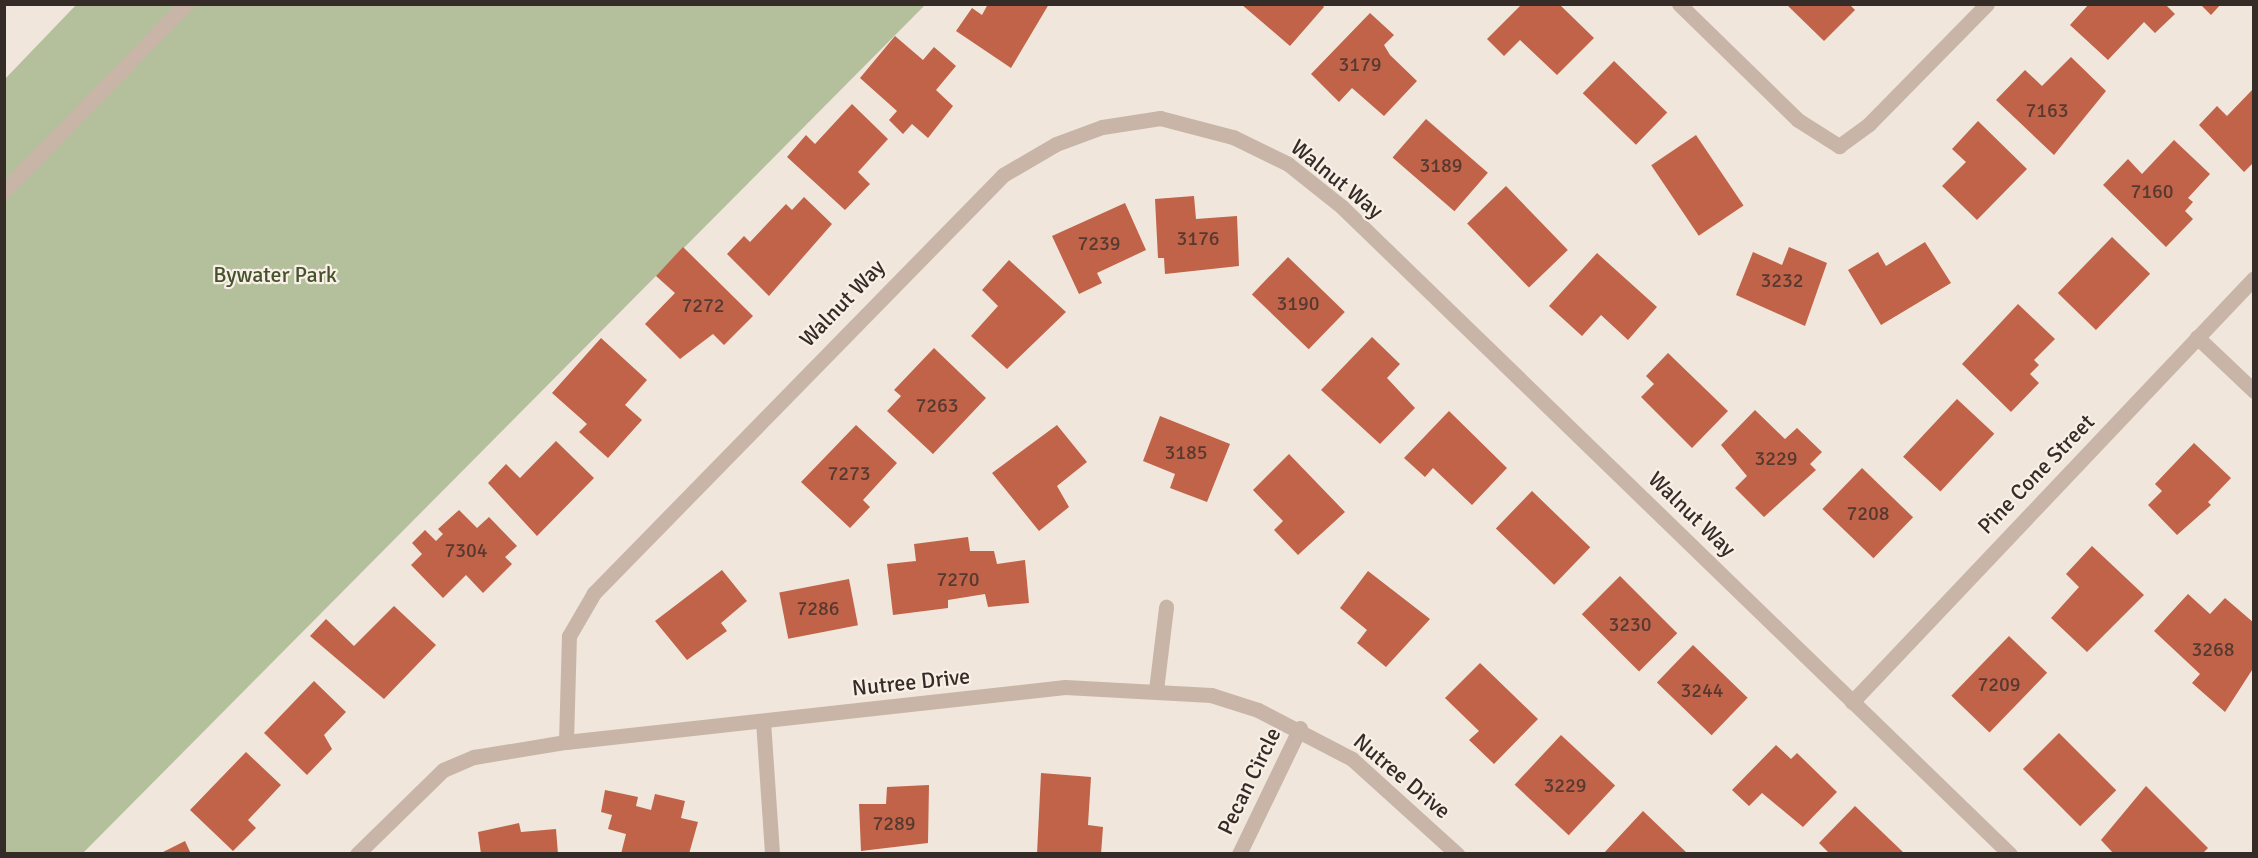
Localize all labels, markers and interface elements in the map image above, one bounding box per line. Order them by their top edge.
house number: 3179 [1338,52,1382,76]
house number: 7163 [2025,98,2069,122]
street label: Walnut Way [1286,134,1388,224]
house number: 3189 [1419,153,1463,177]
house number: 7160 [2130,179,2174,203]
house number: 3176 [1176,226,1220,250]
house number: 7239 [1077,231,1121,255]
street label: Walnut Way [794,254,890,352]
park label: Bywater Park [213,262,337,288]
house number: 3232 [1760,268,1804,292]
house number: 3190 [1276,291,1320,315]
house number: 7272 [681,293,725,317]
house number: 7263 [915,393,959,417]
street label: Pine Cone Street [1972,409,2100,539]
house number: 3185 [1164,440,1208,464]
house number: 3229 [1754,446,1798,470]
house number: 7273 [827,461,871,485]
street label: Walnut Way [1643,466,1741,562]
house number: 7208 [1846,501,1890,525]
house number: 7304 [444,538,488,562]
house number: 7270 [936,567,980,591]
house number: 7286 [796,596,840,620]
house number: 3230 [1608,612,1652,636]
house number: 3268 [2191,637,2235,661]
street label: Nutree Drive [851,663,971,701]
house number: 7209 [1977,672,2021,696]
house number: 3244 [1680,678,1724,702]
street label: Pecan Circle [1212,723,1286,839]
street label: Nutree Drive [1348,728,1456,824]
house number: 3229 [1543,773,1587,797]
house number: 7289 [872,811,916,835]

